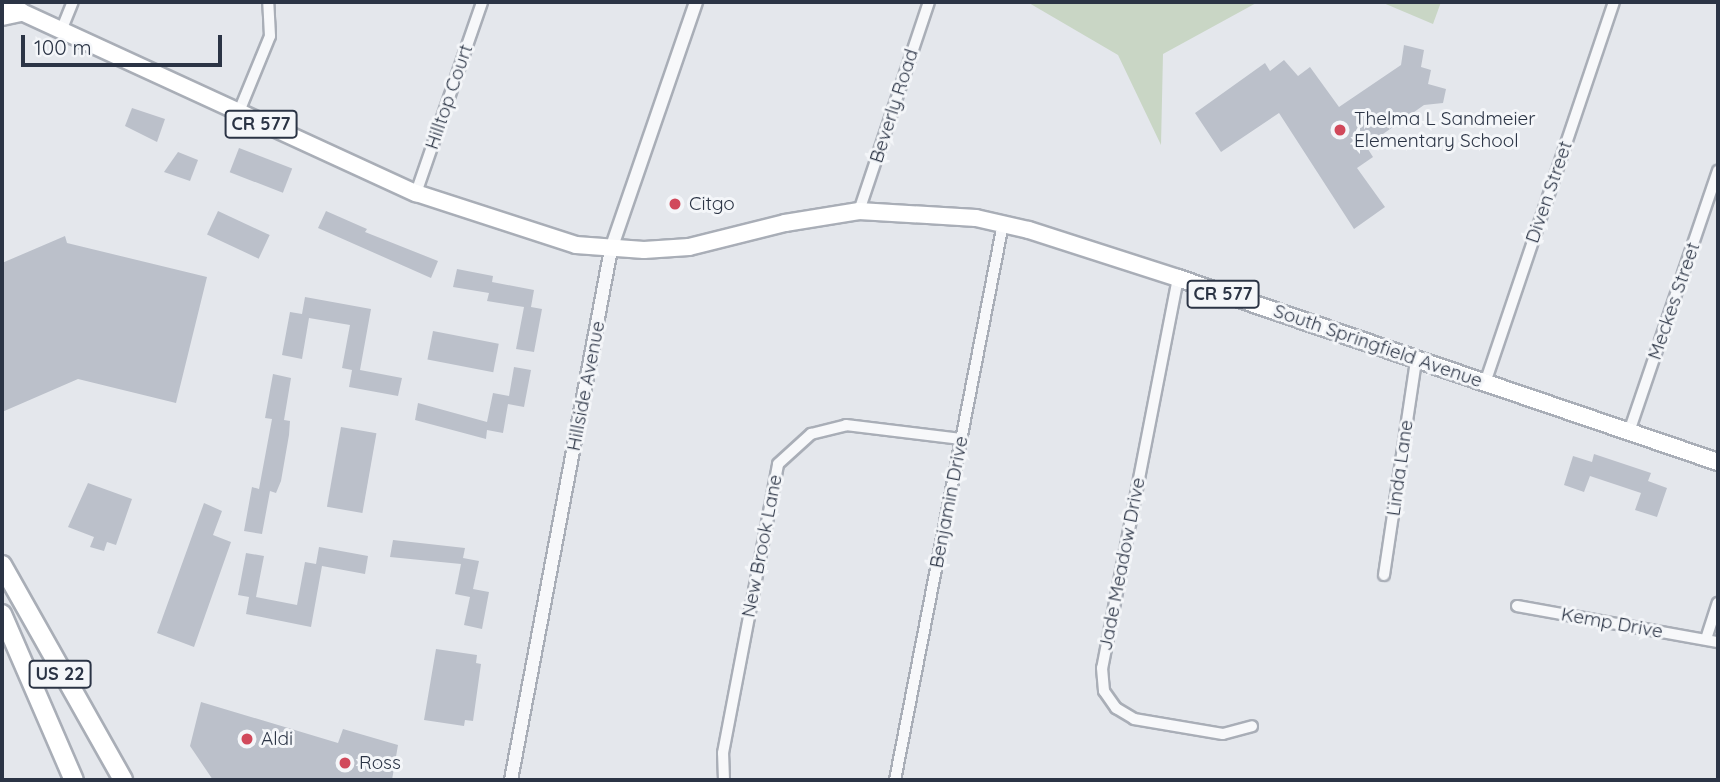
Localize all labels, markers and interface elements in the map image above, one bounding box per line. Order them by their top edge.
scale bar [24,21,226,65]
text: 100 m [34,34,92,60]
street label: Hilltop Court [420,42,478,152]
street label: Beverly Road [865,46,923,166]
place label: Thelma L Sandmeier Elementary School [1354,108,1536,152]
road number: CR 577 [224,110,298,139]
marker: Thelma L Sandmeier Elementary School [1332,122,1348,138]
street label: Diven Street [1521,138,1577,246]
place label: Citgo [689,193,735,215]
marker: Citgo [667,196,683,212]
street label: Meckes Street [1643,239,1705,363]
road number: CR 577 [1186,280,1260,308]
street label: South Springfield Avenue [1271,300,1485,392]
street label: Hillside Avenue [562,319,610,453]
street label: Linda Lane [1382,419,1418,517]
street label: Benjamin Drive [925,434,973,570]
street label: New Brook Lane [737,473,787,619]
street label: Jade Meadow Drive [1094,475,1150,653]
street label: Kemp Drive [1559,603,1665,643]
road number: US 22 [28,660,92,688]
place label: Aldi [261,728,293,750]
marker: Aldi [239,731,255,747]
place label: Ross [359,752,401,774]
marker: Ross [337,755,353,771]

